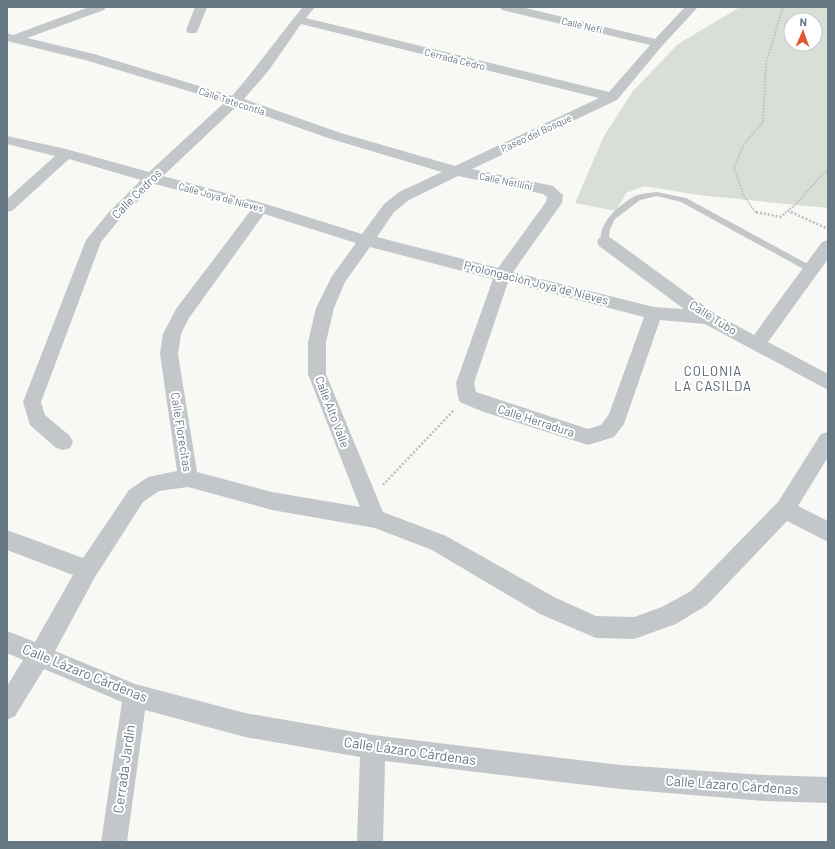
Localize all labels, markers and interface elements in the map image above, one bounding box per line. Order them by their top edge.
north arrow [783,12,823,52]
street label: Calle Nefi [561,15,603,35]
text: N [799,15,807,28]
street label: Cerrada Cedro [423,46,487,72]
street label: Calle Tetecontla [197,85,267,117]
street label: Paseo del Bosque [499,111,573,155]
street label: Calle Cedros [109,165,164,221]
street label: Calle Netilini [478,170,534,192]
street label: Calle Joya de Nieves [177,180,265,214]
street label: Prolongación Joya de Nieves [463,257,610,307]
street label: Calle Tubo [687,297,740,337]
district label: COLONIA LA CASILDA [674,363,752,394]
street label: Calle Alto Valle [313,374,353,449]
street label: Calle Florecitas [169,391,195,473]
street label: Calle Herradura [496,401,577,439]
street label: Calle Lázaro Cárdenas [20,640,150,705]
street label: Cerrada Jardín [109,724,138,814]
street label: Calle Lázaro Cárdenas [343,733,478,768]
street label: Calle Lázaro Cárdenas [665,771,799,798]

